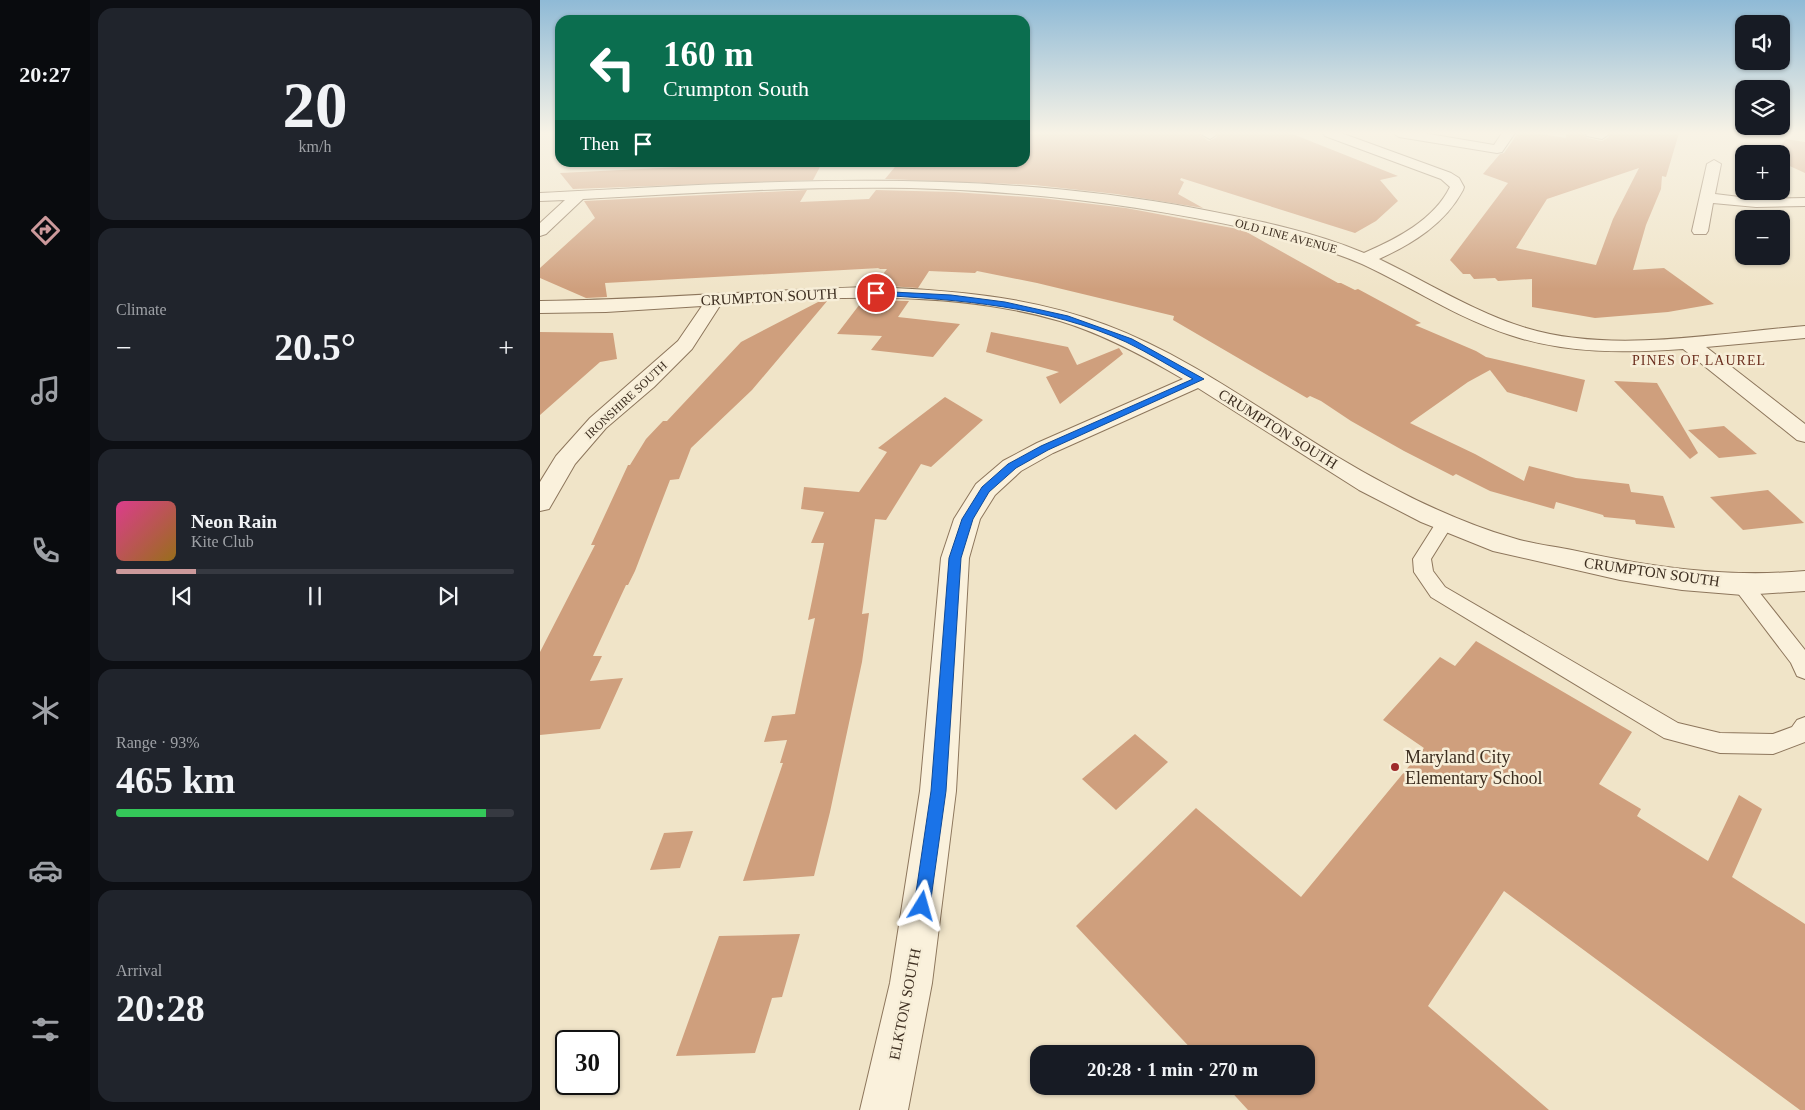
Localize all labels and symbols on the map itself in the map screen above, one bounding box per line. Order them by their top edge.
street label: OLD LINE AVENUE [1233,216,1339,256]
pin [855,272,897,314]
street label: CRUMPTON SOUTH [700,285,838,309]
district label: PINES OF LAUREL [1632,353,1766,368]
street label: IRONSHIRE SOUTH [582,358,670,442]
street label: CRUMPTON SOUTH [1216,386,1340,472]
street label: CRUMPTON SOUTH [1583,555,1721,589]
place label: Maryland City Elementary School [1405,747,1542,788]
marker: Maryland City Elementary School [1389,761,1401,773]
position arrow [895,879,947,931]
street label: ELKTON SOUTH [886,947,924,1061]
speed limit sign: 30 [555,1030,620,1095]

